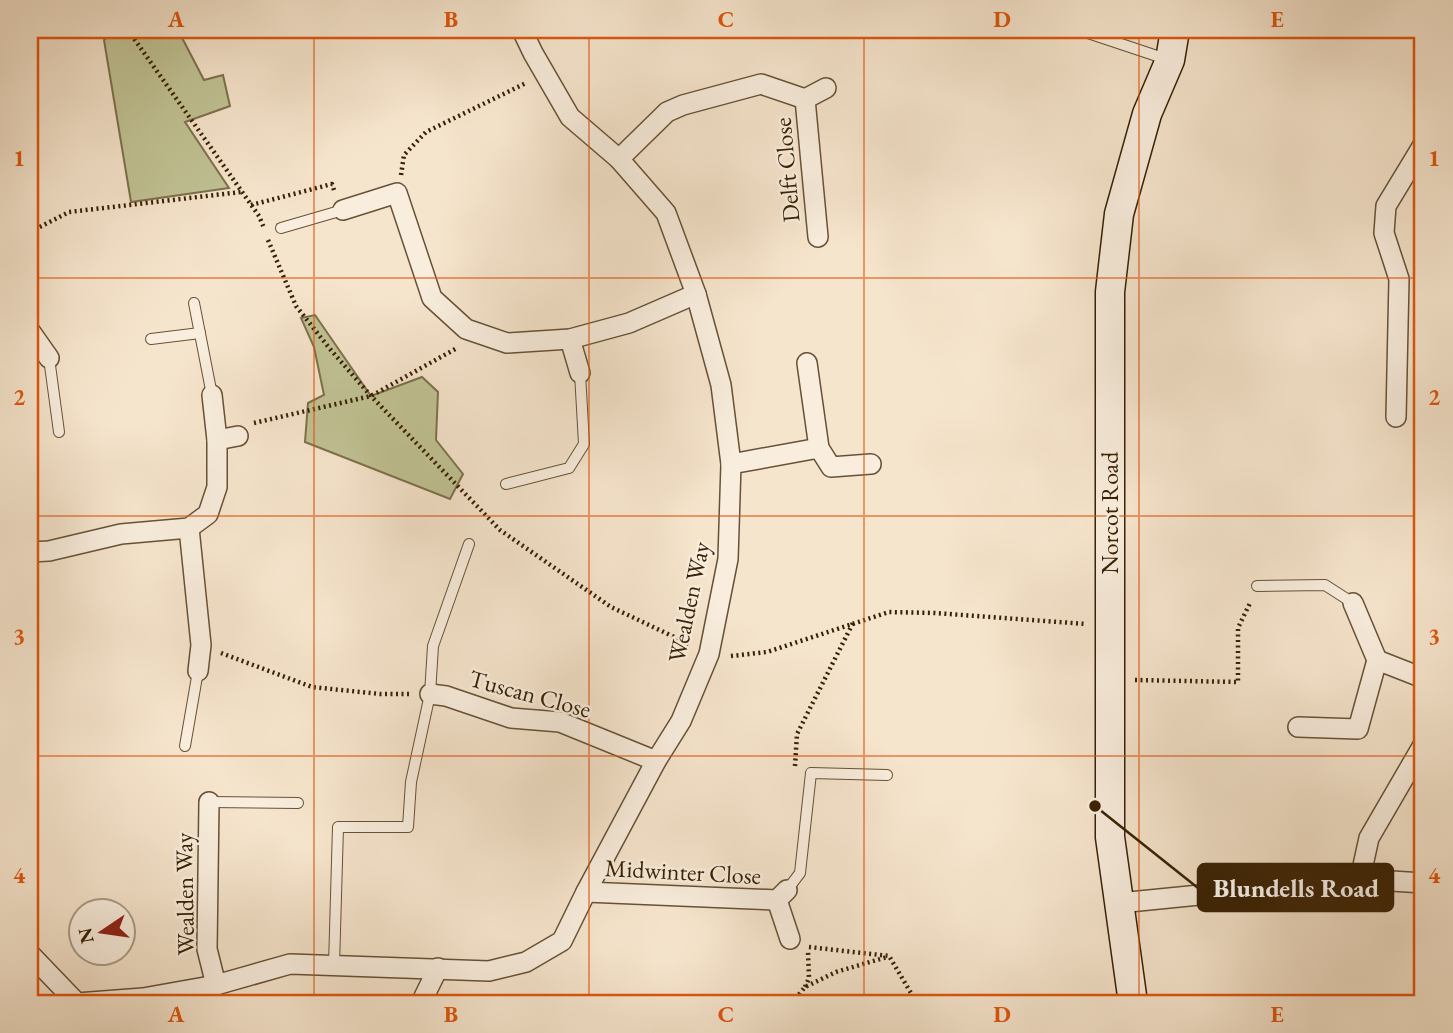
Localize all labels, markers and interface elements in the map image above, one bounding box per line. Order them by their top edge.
text: A [167,4,185,34]
text: B [444,4,458,34]
text: C [718,4,734,34]
text: D [993,4,1011,34]
text: E [1270,4,1284,34]
street label: Delft Close [766,116,807,224]
text: 1 [13,143,25,173]
text: 1 [1428,143,1440,173]
text: 2 [13,382,25,412]
text: 2 [1428,382,1440,412]
street label: Norcot Road [1094,451,1125,574]
street label: Wealden Way [661,538,717,665]
text: 3 [13,621,25,651]
text: 3 [1428,621,1440,651]
street label: Tuscan Close [466,662,594,725]
street label: Wealden Way [168,832,201,956]
street label: Midwinter Close [604,852,762,891]
text: 4 [13,860,26,890]
text: 4 [1428,860,1441,890]
callout: Blundells Road [1198,864,1393,911]
text: Blundells Road [1213,871,1380,905]
north arrow [66,897,136,967]
text: N [72,925,100,946]
text: A [167,999,185,1029]
text: B [444,999,458,1029]
text: C [718,999,734,1029]
text: D [993,999,1011,1029]
text: E [1270,999,1284,1029]

